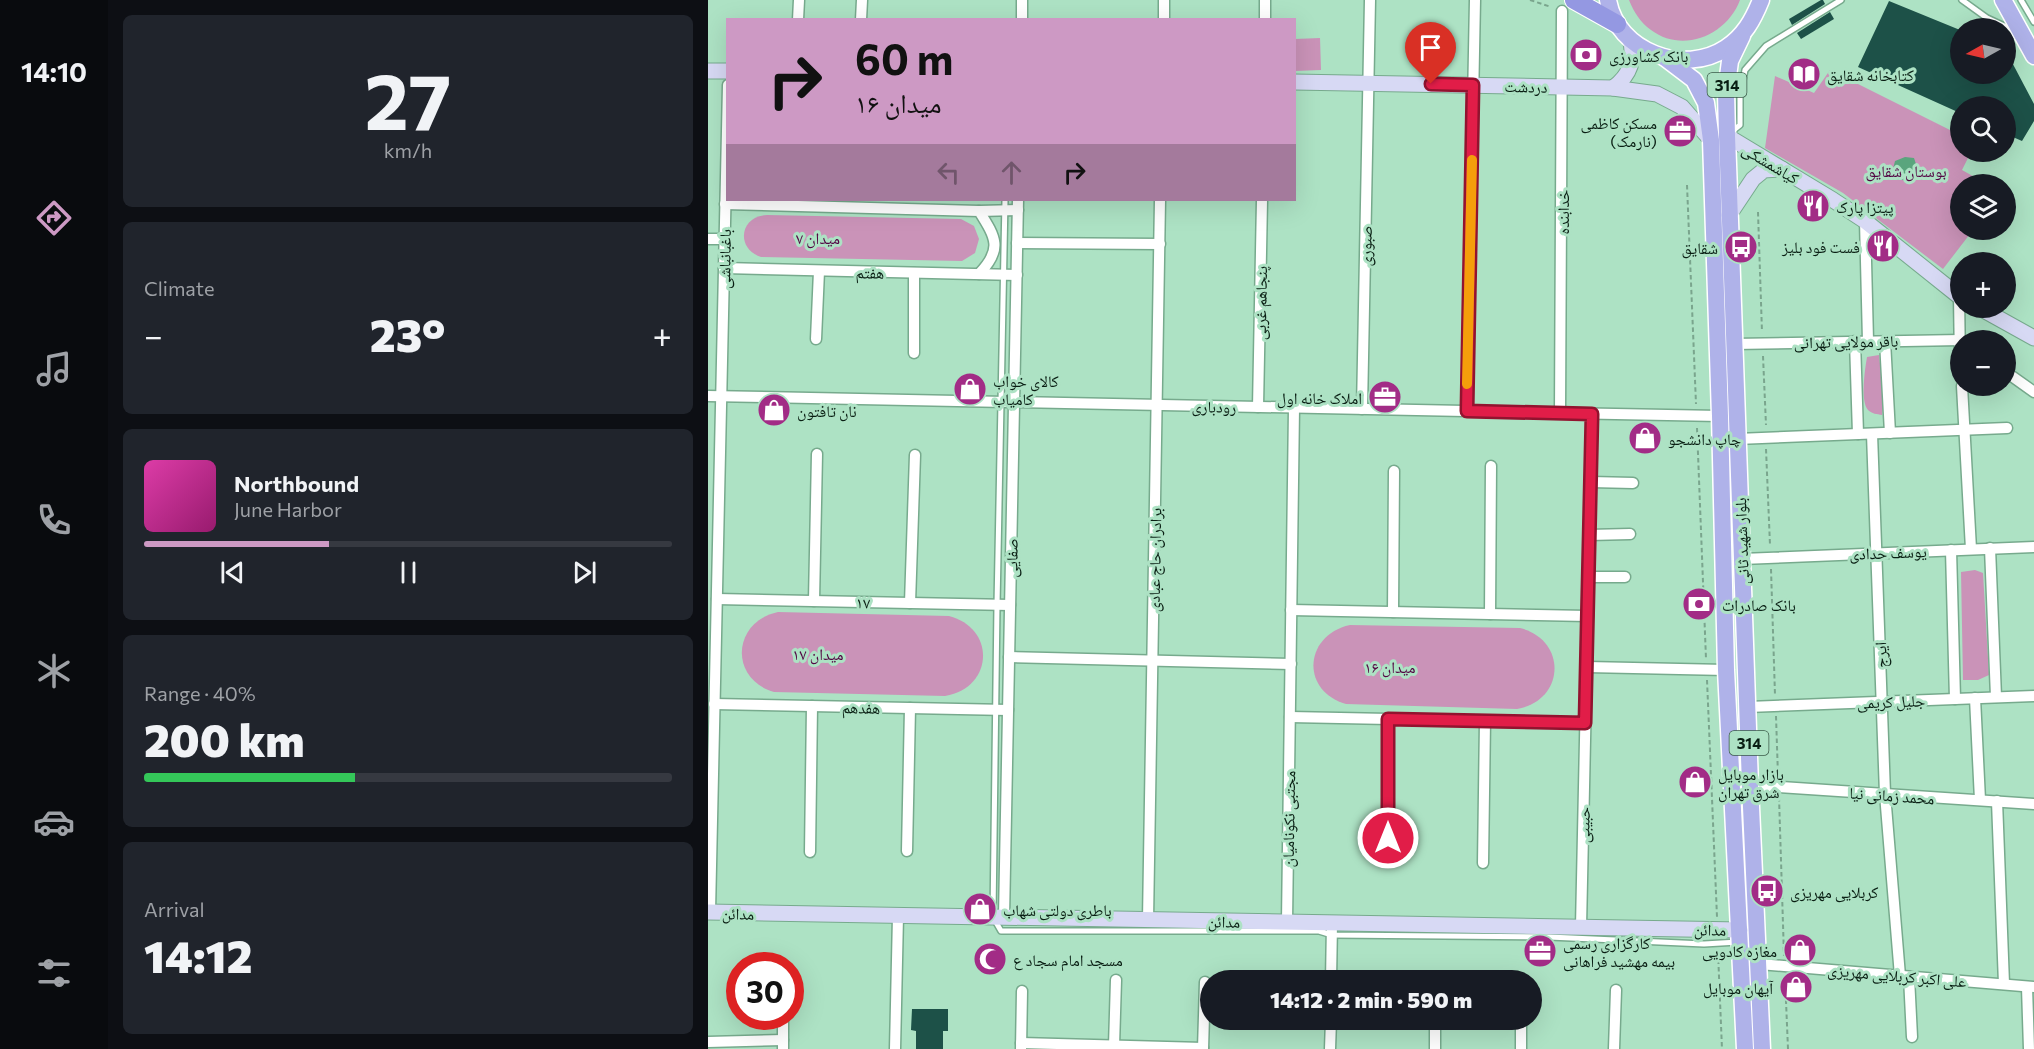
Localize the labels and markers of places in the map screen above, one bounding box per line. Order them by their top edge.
pin [1405,22,1456,84]
bank icon: بانک کشاورزی [1568,37,1604,73]
place label: بانک کشاورزی [1609,46,1688,67]
library icon: کتابخانه شقایق [1786,56,1822,92]
place label: کتابخانه شقایق [1827,65,1914,86]
place label: مسکن کاظمی (نارمک) [1580,113,1657,151]
office icon: مسکن کاظمی (نارمک) [1662,113,1698,149]
restaurant icon: پیتزا پارک [1795,188,1831,224]
place label: پیتزا پارک [1836,197,1894,217]
restaurant icon: فست فود بلیز [1865,228,1901,264]
bus stop icon: شقایق [1723,229,1759,265]
place label: فست فود بلیز [1781,237,1860,257]
place label: شقایق [1681,238,1718,259]
shop icon: کالای خواب کامیاب [952,371,988,407]
place label: کالای خواب کامیاب [993,371,1059,408]
office icon: املاک خانه اول [1367,379,1403,415]
place label: املاک خانه اول [1277,388,1362,409]
shop icon: نان تافتون [756,392,792,428]
place label: نان تافتون [797,401,857,422]
shop icon: چاپ دانشجو [1627,420,1663,456]
place label: چاپ دانشجو [1668,429,1741,449]
bank icon: بانک صادرات [1681,586,1717,622]
place label: بانک صادرات [1722,595,1796,615]
shop icon: بازار موبایل شرق تهران [1677,764,1713,800]
place label: بازار موبایل شرق تهران [1718,764,1784,803]
bus stop icon: کربلایی مهریزی [1749,873,1785,909]
place label: کربلایی مهریزی [1790,882,1879,903]
shop icon: باطری دولتی شهاب [962,891,998,927]
place label: باطری دولتی شهاب [1003,900,1112,921]
shop icon: مغازه کادویی [1782,932,1818,968]
office icon: کارگزاری رسمی بیمه مهشید فراهانی [1522,933,1558,969]
place label: کارگزاری رسمی بیمه مهشید فراهانی [1563,933,1675,972]
mosque icon: مسجد امام سجاد ع [972,941,1008,977]
place label: مغازه کادویی [1702,941,1777,962]
place label: مسجد امام سجاد ع [1013,950,1123,971]
shop icon: آیهان موبایل [1778,969,1814,1005]
place label: آیهان موبایل [1703,978,1774,999]

